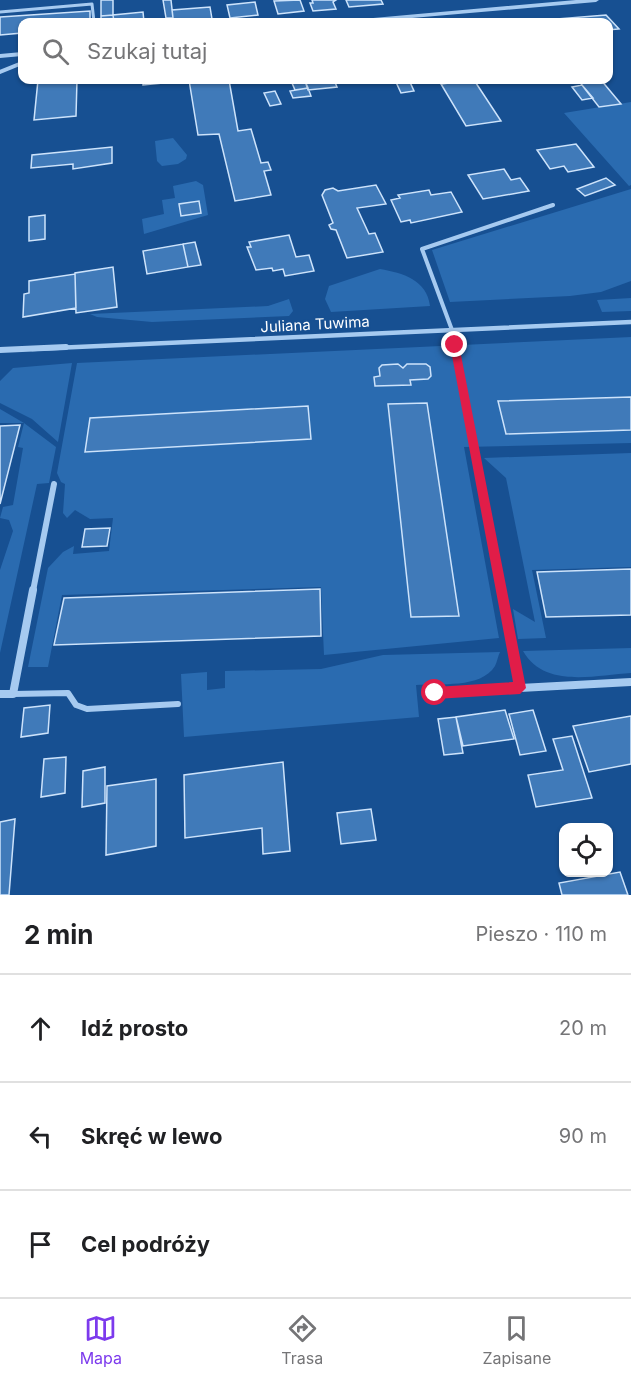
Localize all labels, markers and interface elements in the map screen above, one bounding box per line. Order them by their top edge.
search box [18,18,613,84]
icon: search [39,35,72,68]
text: Szukaj tutaj [87,38,207,64]
street label: Juliana Tuwima [260,312,370,336]
route end [441,331,467,357]
route start [421,679,447,705]
map controls [559,823,613,877]
button: locate [559,823,613,877]
text: 2 min [24,919,94,950]
text: Pieszo · 110 m [475,922,607,946]
icon: ahead [24,1012,57,1045]
text: Idź prosto [81,1015,188,1041]
text: 20 m [559,1016,607,1040]
icon: left [24,1120,57,1153]
text: Skręć w lewo [81,1123,222,1149]
text: 90 m [559,1124,607,1148]
icon: arrive [24,1228,57,1261]
text: Cel podróży [81,1231,210,1257]
tab: Mapa [80,1312,122,1368]
tab: Trasa [281,1312,323,1368]
tab: Zapisane [482,1312,551,1368]

